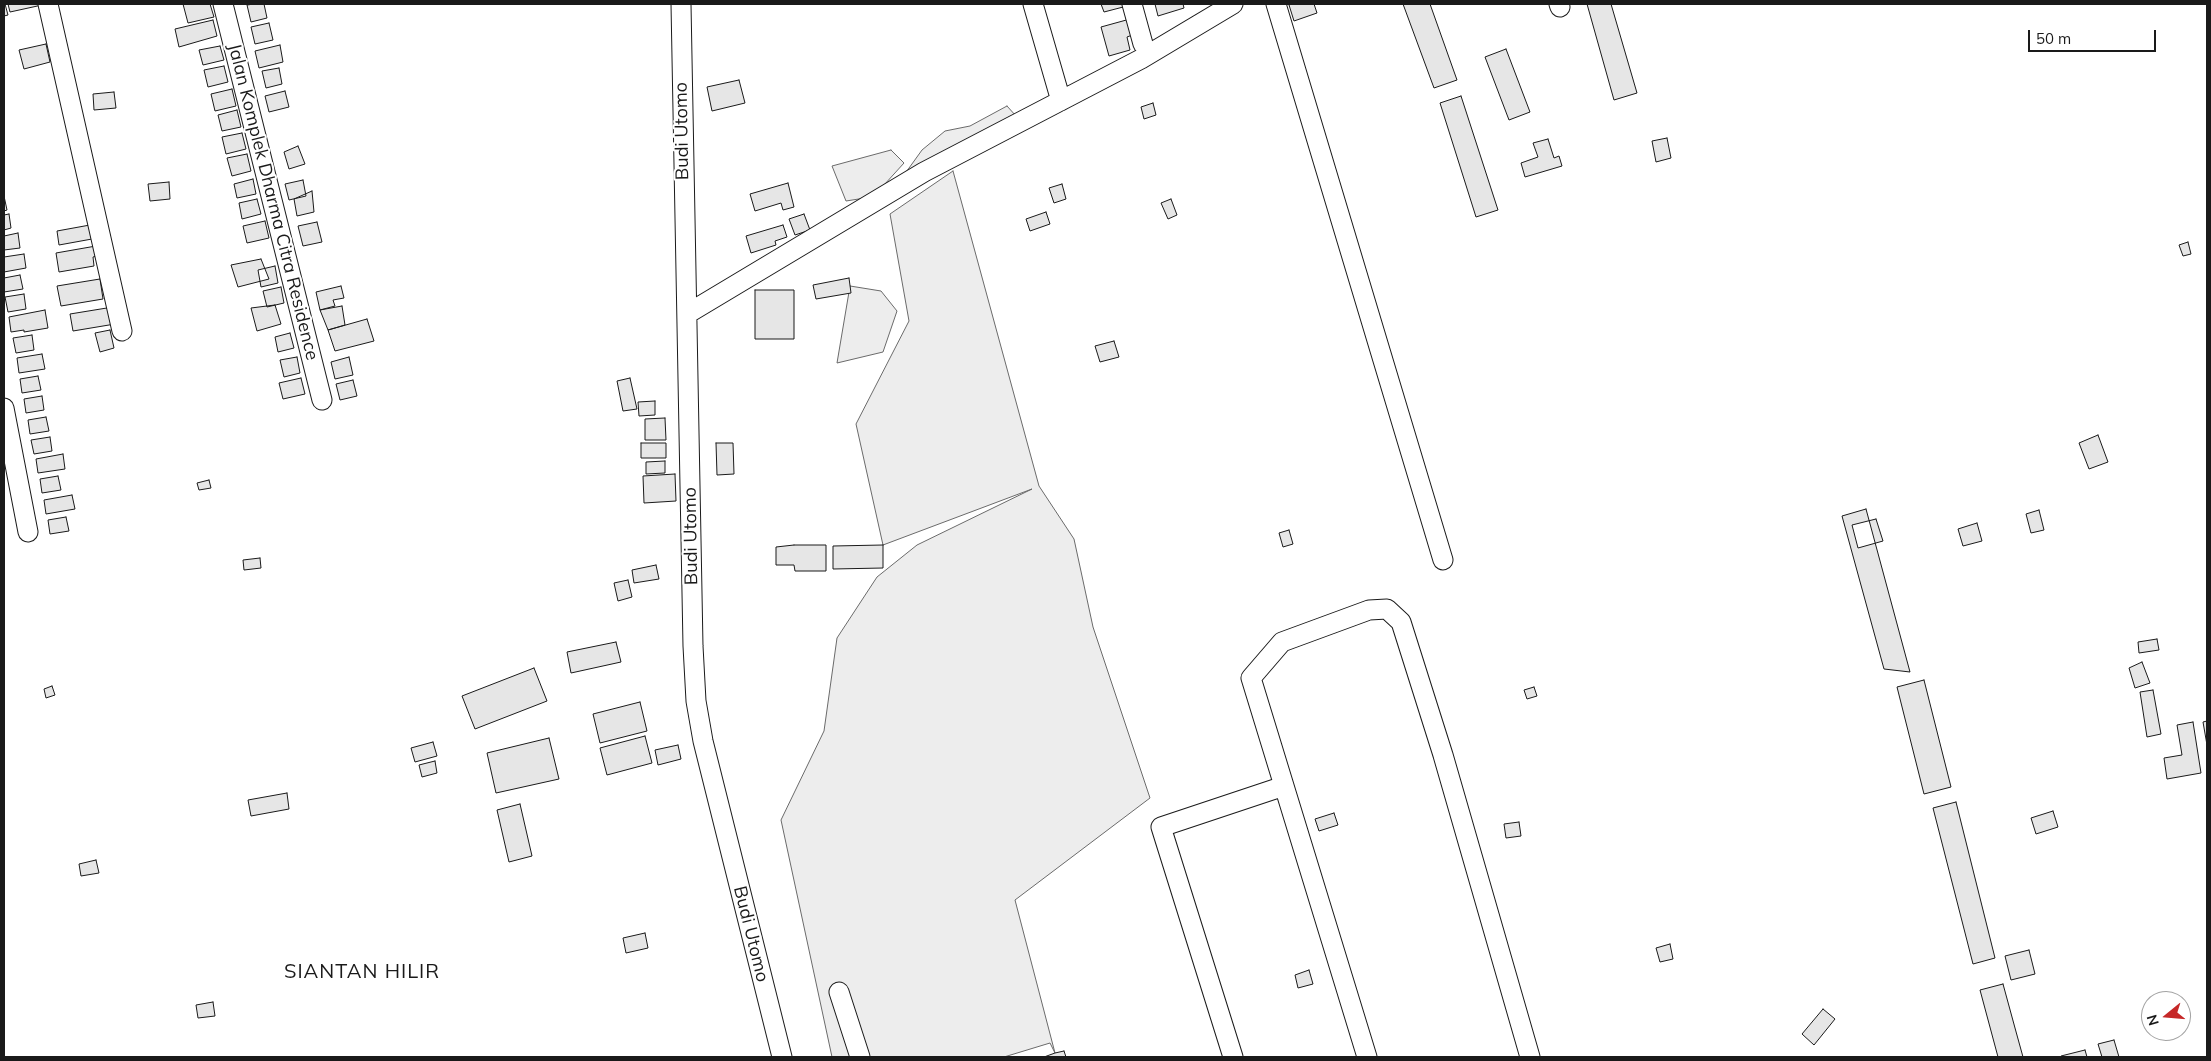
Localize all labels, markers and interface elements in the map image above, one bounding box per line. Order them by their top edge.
scale bar [2031,20,2158,52]
text: 50 m [2036,29,2071,48]
street label: Jalan Komplek Dharma Citra Residence [223,41,323,363]
street label: Budi Utomo [670,82,694,180]
street label: Budi Utomo [679,487,703,585]
street label: Budi Utomo [729,884,773,984]
district label: SIANTAN HILIR [282,960,442,984]
north arrow [2141,991,2191,1041]
text: N [2142,1012,2163,1028]

